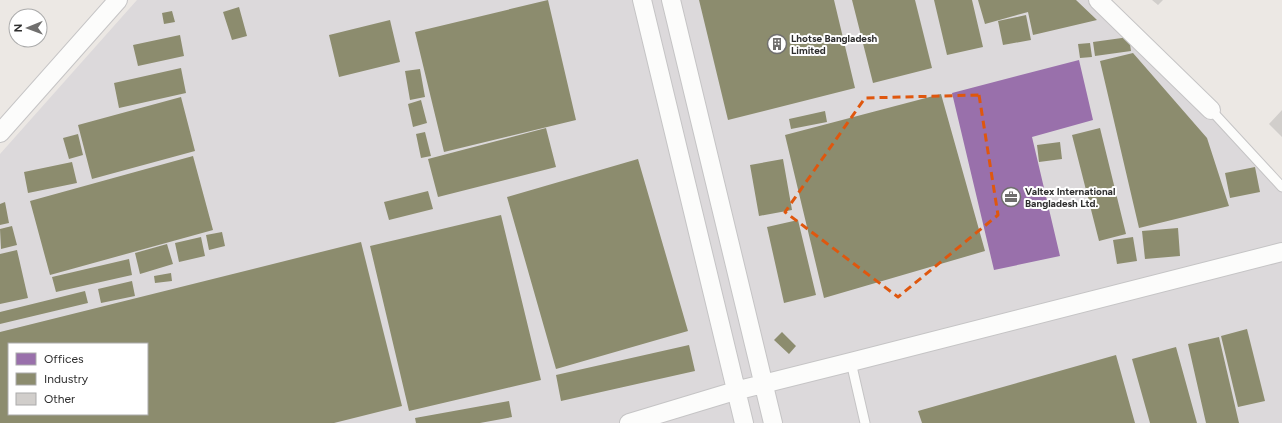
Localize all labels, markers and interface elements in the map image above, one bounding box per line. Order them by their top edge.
north arrow [8,8,48,48]
text: N [12,24,25,33]
place label: Lhotse Bangladesh Limited [791,32,878,57]
building icon: Lhotse Bangladesh Limited [766,33,788,55]
place label: Valtex International Bangladesh Ltd. [1025,185,1115,210]
office icon: Valtex International Bangladesh Ltd. [1000,186,1022,208]
legend [8,343,148,415]
text: Offices [44,352,84,366]
text: Industry [44,372,89,386]
text: Other [44,392,75,406]

